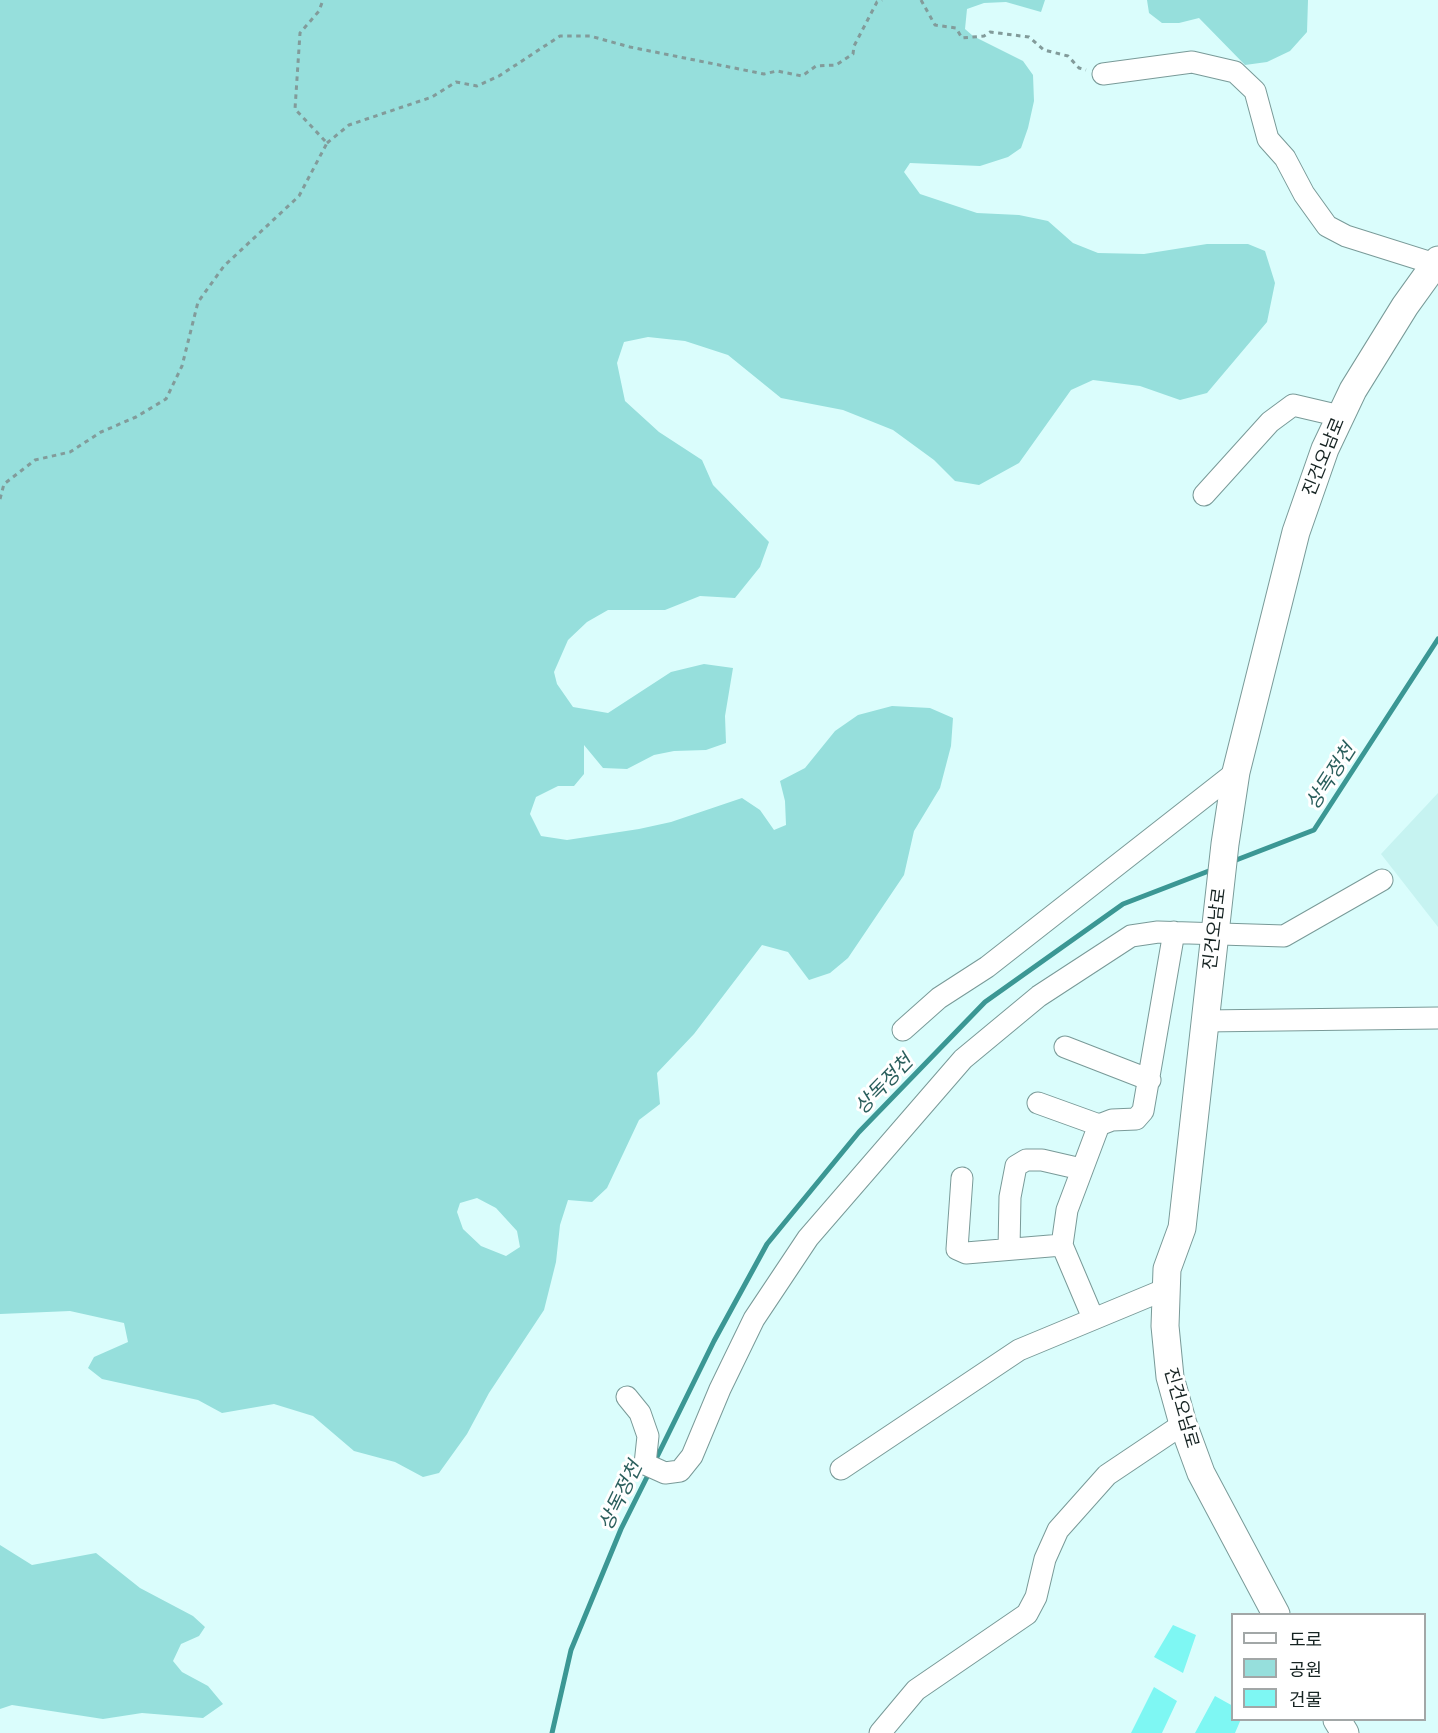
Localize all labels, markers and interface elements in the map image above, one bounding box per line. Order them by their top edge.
street label: 진건오남로 [1298,415,1350,499]
water label: 상독정천 [1301,740,1361,814]
street label: 진건오남로 [1199,887,1231,971]
water label: 상독정천 [850,1050,918,1120]
street label: 진건오남로 [1159,1365,1203,1451]
water label: 상독정천 [594,1458,648,1534]
legend [1231,1613,1426,1721]
text: 도로 [1289,1629,1322,1651]
text: 공원 [1289,1659,1322,1681]
text: 건물 [1289,1689,1322,1711]

